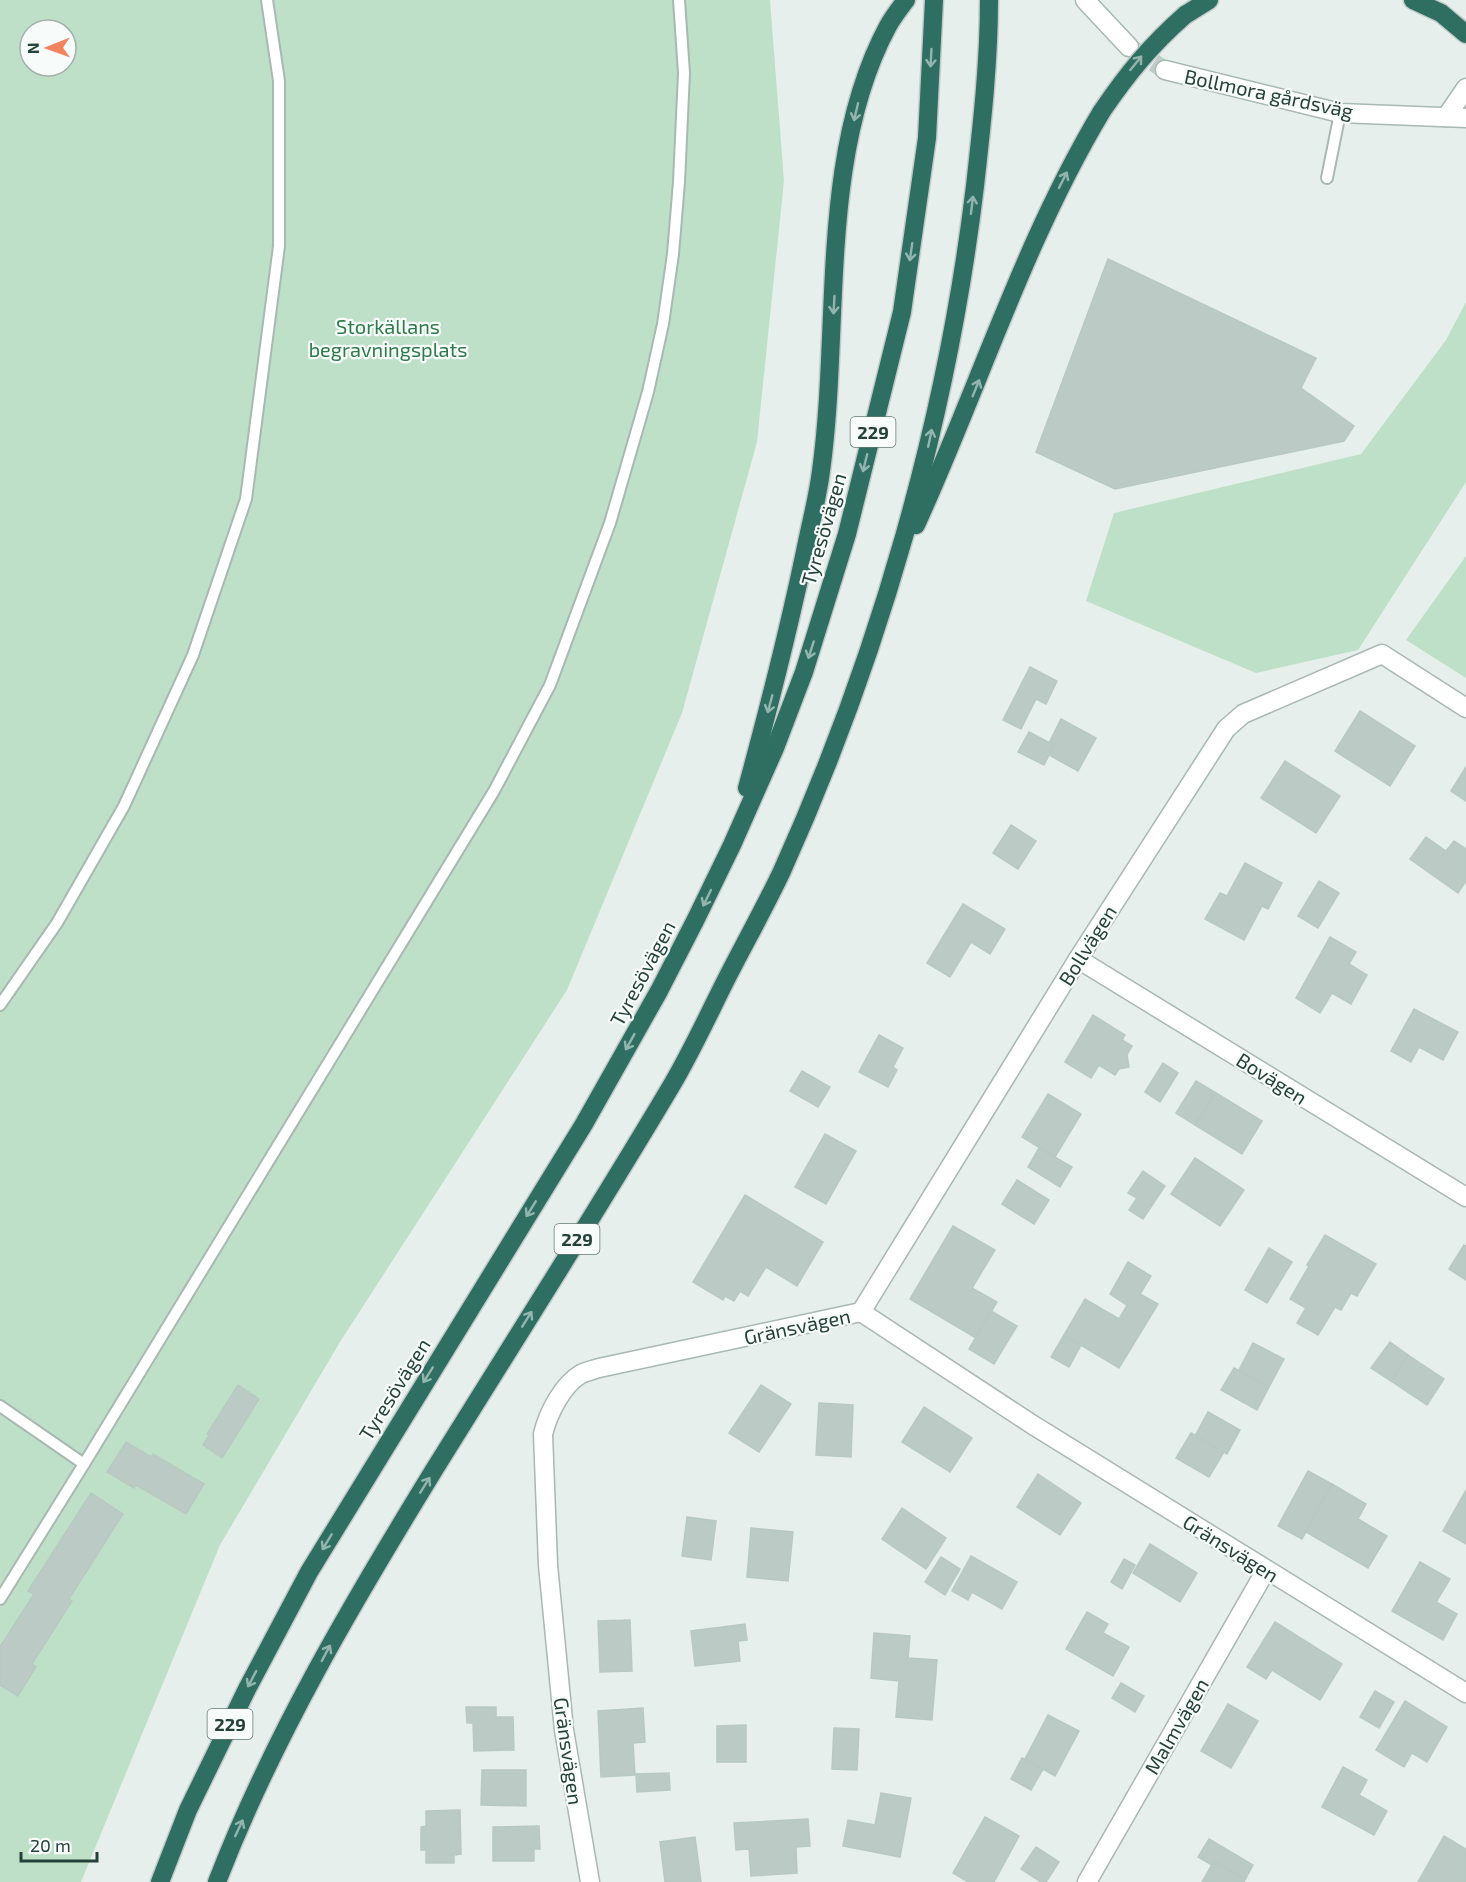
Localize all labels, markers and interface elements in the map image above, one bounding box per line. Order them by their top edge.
north arrow [18,18,78,78]
text: N [23,42,42,54]
one-way arrow [926,48,937,68]
one-way arrow [1130,55,1143,71]
street label: Bollmora gårdsväg [1182,63,1356,123]
one-way arrow [850,102,862,121]
one-way arrow [1058,171,1069,189]
one-way arrow [967,195,978,215]
one-way arrow [905,242,916,262]
one-way arrow [828,295,839,315]
park label: Storkällans begravningsplats [309,314,467,361]
one-way arrow [971,379,982,397]
road number: 229 [850,417,896,447]
one-way arrow [925,429,936,448]
one-way arrow [859,453,871,472]
street label: Tyresövägen [796,470,850,588]
one-way arrow [805,640,816,659]
one-way arrow [763,694,775,713]
one-way arrow [700,889,712,907]
street label: Bollvägen [1053,900,1121,990]
street label: Tyresövägen [604,916,680,1030]
one-way arrow [624,1033,636,1050]
street label: Bovägen [1232,1047,1312,1109]
one-way arrow [525,1201,538,1218]
road number: 229 [554,1224,600,1254]
street label: Gränsvägen [742,1303,852,1349]
one-way arrow [522,1311,534,1328]
street label: Tyresövägen [353,1334,435,1444]
one-way arrow [422,1366,434,1383]
one-way arrow [420,1477,432,1494]
street label: Gränsvägen [1179,1509,1283,1587]
one-way arrow [321,1533,333,1550]
one-way arrow [321,1645,332,1663]
one-way arrow [246,1670,258,1687]
street label: Malmvägen [1139,1674,1213,1778]
street label: Gränsvägen [550,1696,588,1806]
road number: 229 [208,1709,252,1739]
one-way arrow [234,1819,246,1837]
scale bar [21,1825,98,1863]
text: 20 m [30,1834,71,1856]

